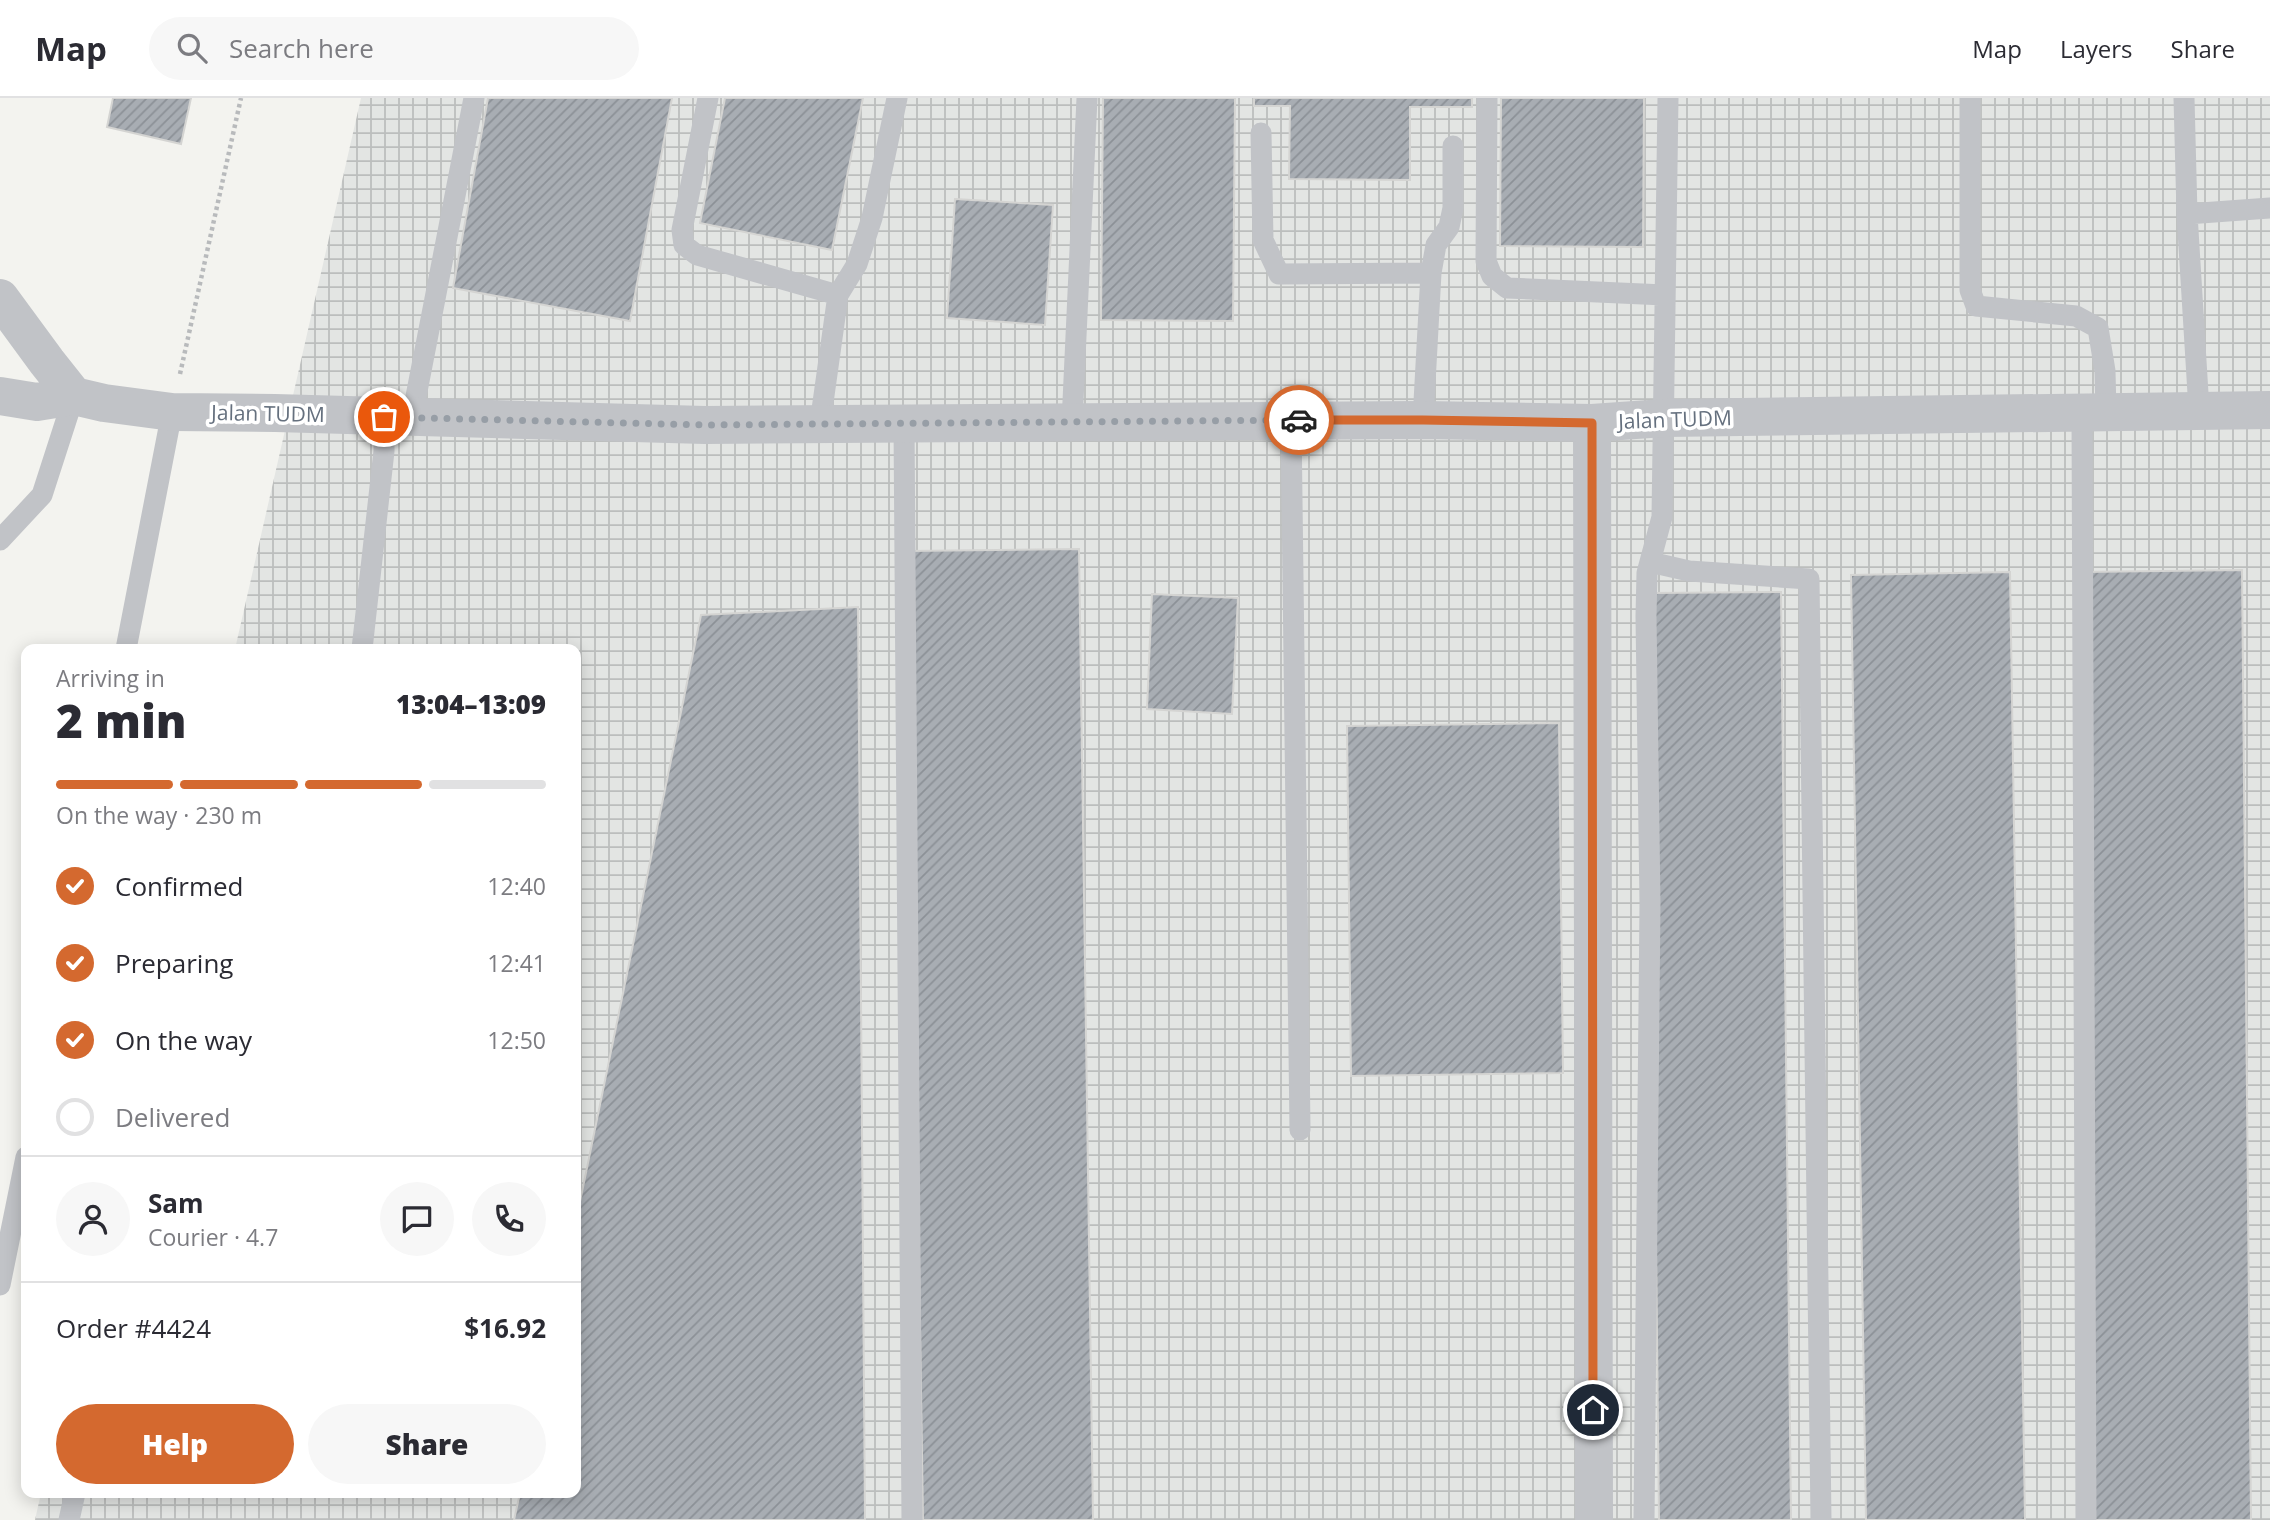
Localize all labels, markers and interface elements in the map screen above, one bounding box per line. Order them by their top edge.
search box [149,17,639,80]
text: Map [35,26,107,71]
icon: search [173,29,211,67]
text: Search here [229,30,374,66]
text: Map [1972,32,2022,65]
text: Layers [2060,32,2133,65]
text: Share [2171,32,2235,65]
courier [1264,385,1334,455]
pin [354,387,414,447]
street label: Jalan TUDM [209,398,325,428]
icon: bag [365,398,403,436]
icon: car [1280,401,1318,439]
street label: Jalan TUDM [1616,403,1732,435]
text: Arriving in [56,662,165,694]
text: 13:04–13:09 [396,686,546,722]
text: 2 min [56,689,187,751]
text: On the way · 230 m [56,799,262,831]
icon: check [56,867,94,905]
text: Confirmed [115,868,243,904]
text: 12:40 [487,870,546,902]
icon: check [56,944,94,982]
text: Preparing [115,945,233,981]
text: 12:41 [487,947,546,979]
icon: check [56,1021,94,1059]
text: On the way [115,1022,252,1058]
text: 12:50 [487,1024,546,1056]
text: Delivered [115,1099,230,1135]
button: person [56,1182,130,1256]
button: chat [380,1182,454,1256]
button: phone [472,1182,546,1256]
text: Sam [148,1185,204,1221]
text: Courier · 4.7 [148,1221,278,1253]
text: Order #4424 [56,1310,211,1346]
text: $16.92 [464,1310,546,1346]
pin [1563,1380,1623,1440]
icon: home [1574,1391,1612,1429]
button: Help [56,1404,294,1484]
button: Share [308,1404,546,1484]

